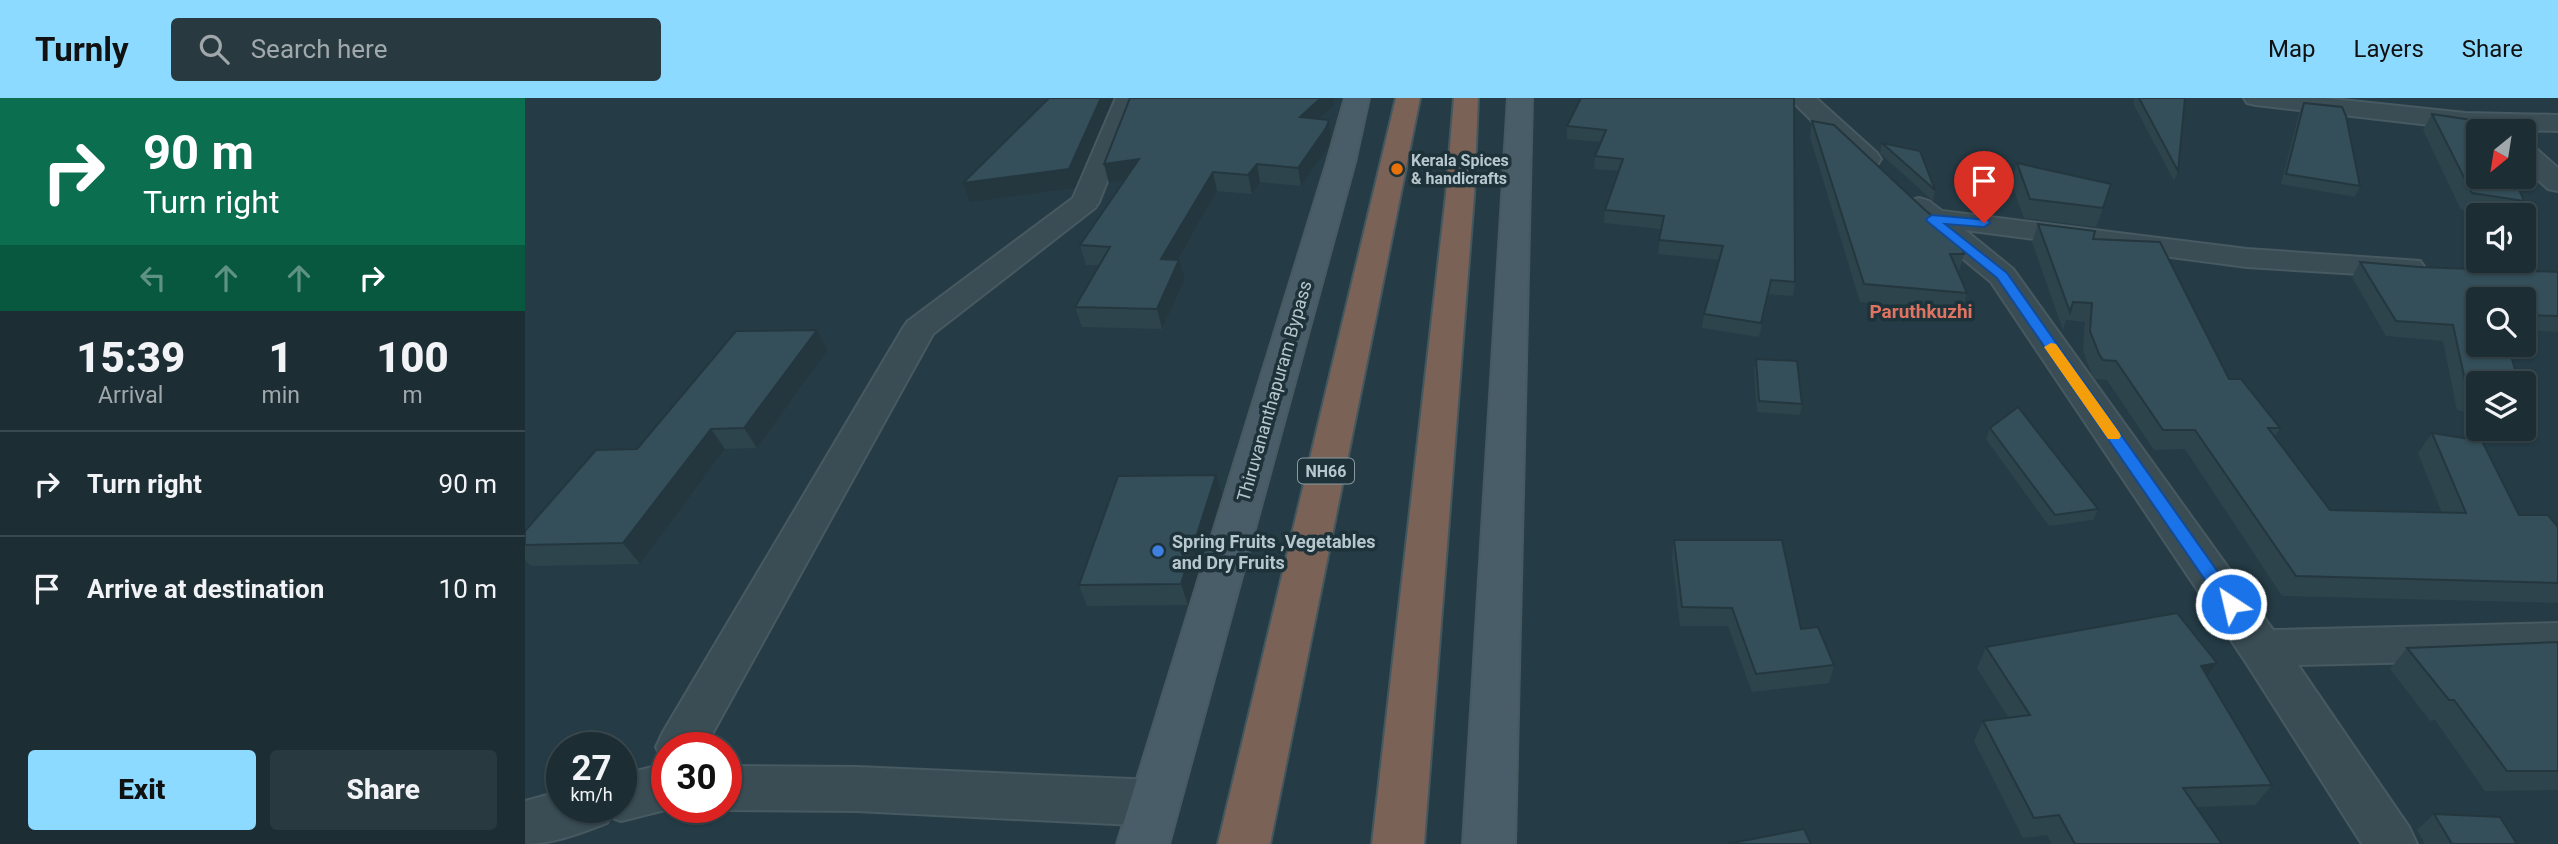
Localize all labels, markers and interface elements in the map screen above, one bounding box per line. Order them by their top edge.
search box [171,18,661,81]
text: Turnly [35,30,129,69]
icon: search [195,30,233,68]
text: Search here [251,34,387,64]
text: Map [2268,35,2316,63]
text: Layers [2354,35,2424,63]
text: Share [2462,35,2523,63]
north arrow [2466,119,2536,189]
map controls [2466,119,2536,441]
text: 90 m [143,124,254,181]
icon: right [28,126,119,217]
place label: Kerala Spices & handicrafts [1411,151,1509,188]
pin [1954,151,2014,223]
marker: Kerala Spices & handicrafts [1389,161,1405,177]
icon: arrive [1965,162,2003,200]
text: Turn right [143,183,279,221]
button: sound [2466,203,2536,273]
icon: left [134,259,172,297]
icon: ahead [207,259,245,297]
icon: ahead [280,259,318,297]
icon: right [353,259,391,297]
street label: Thiruvananthapuram Bypass [1232,278,1316,504]
button: search [2466,287,2536,357]
district label: Paruthkuzhi [1869,300,1973,323]
text: 15:39 [76,333,185,382]
text: 1 [269,333,293,382]
text: 100 [376,333,449,382]
button: layers [2466,371,2536,441]
text: Arrival [98,382,163,409]
text: min [261,382,300,409]
text: m [402,382,423,409]
road number: NH66 [1298,458,1354,484]
icon: right [28,465,66,503]
text: Turn right [87,469,202,499]
text: 90 m [439,469,497,499]
place label: Spring Fruits ,Vegetables and Dry Fruits [1172,531,1375,573]
marker: Spring Fruits ,Vegetables and Dry Fruits [1150,543,1166,559]
position arrow [2194,567,2268,641]
icon: arrive [28,570,66,608]
text: Arrive at destination [87,574,324,604]
text: 10 m [439,574,497,604]
speed limit sign: 30 [651,732,742,823]
text: 27 [571,748,612,789]
button: Exit [28,750,256,830]
button: Share [270,750,497,830]
text: km/h [570,784,613,805]

